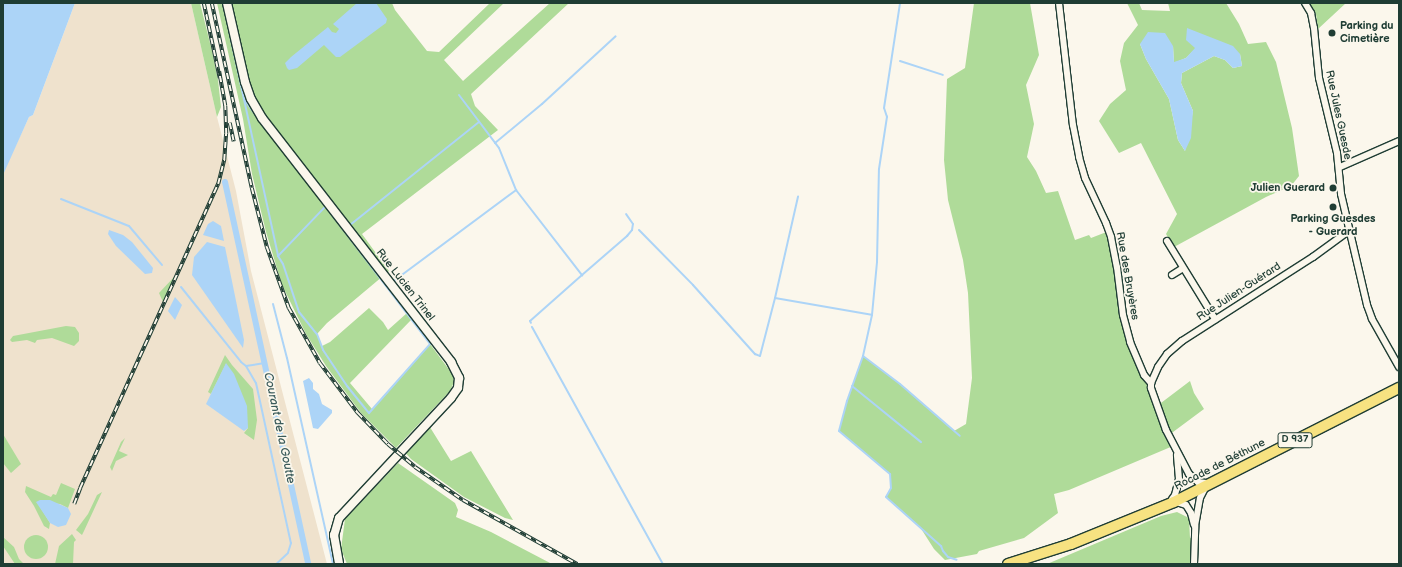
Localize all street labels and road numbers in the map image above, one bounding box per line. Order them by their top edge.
street label: Rue Jules Guesde [1322,69,1354,161]
street label: Rue des Bruyères [1113,231,1141,321]
street label: Rue Lucien Trinel [373,246,437,324]
street label: Rue Julien-Guérard [1194,260,1284,324]
road number: D 937 [1277,432,1313,448]
street label: Rocade de Béthune [1172,436,1268,494]

